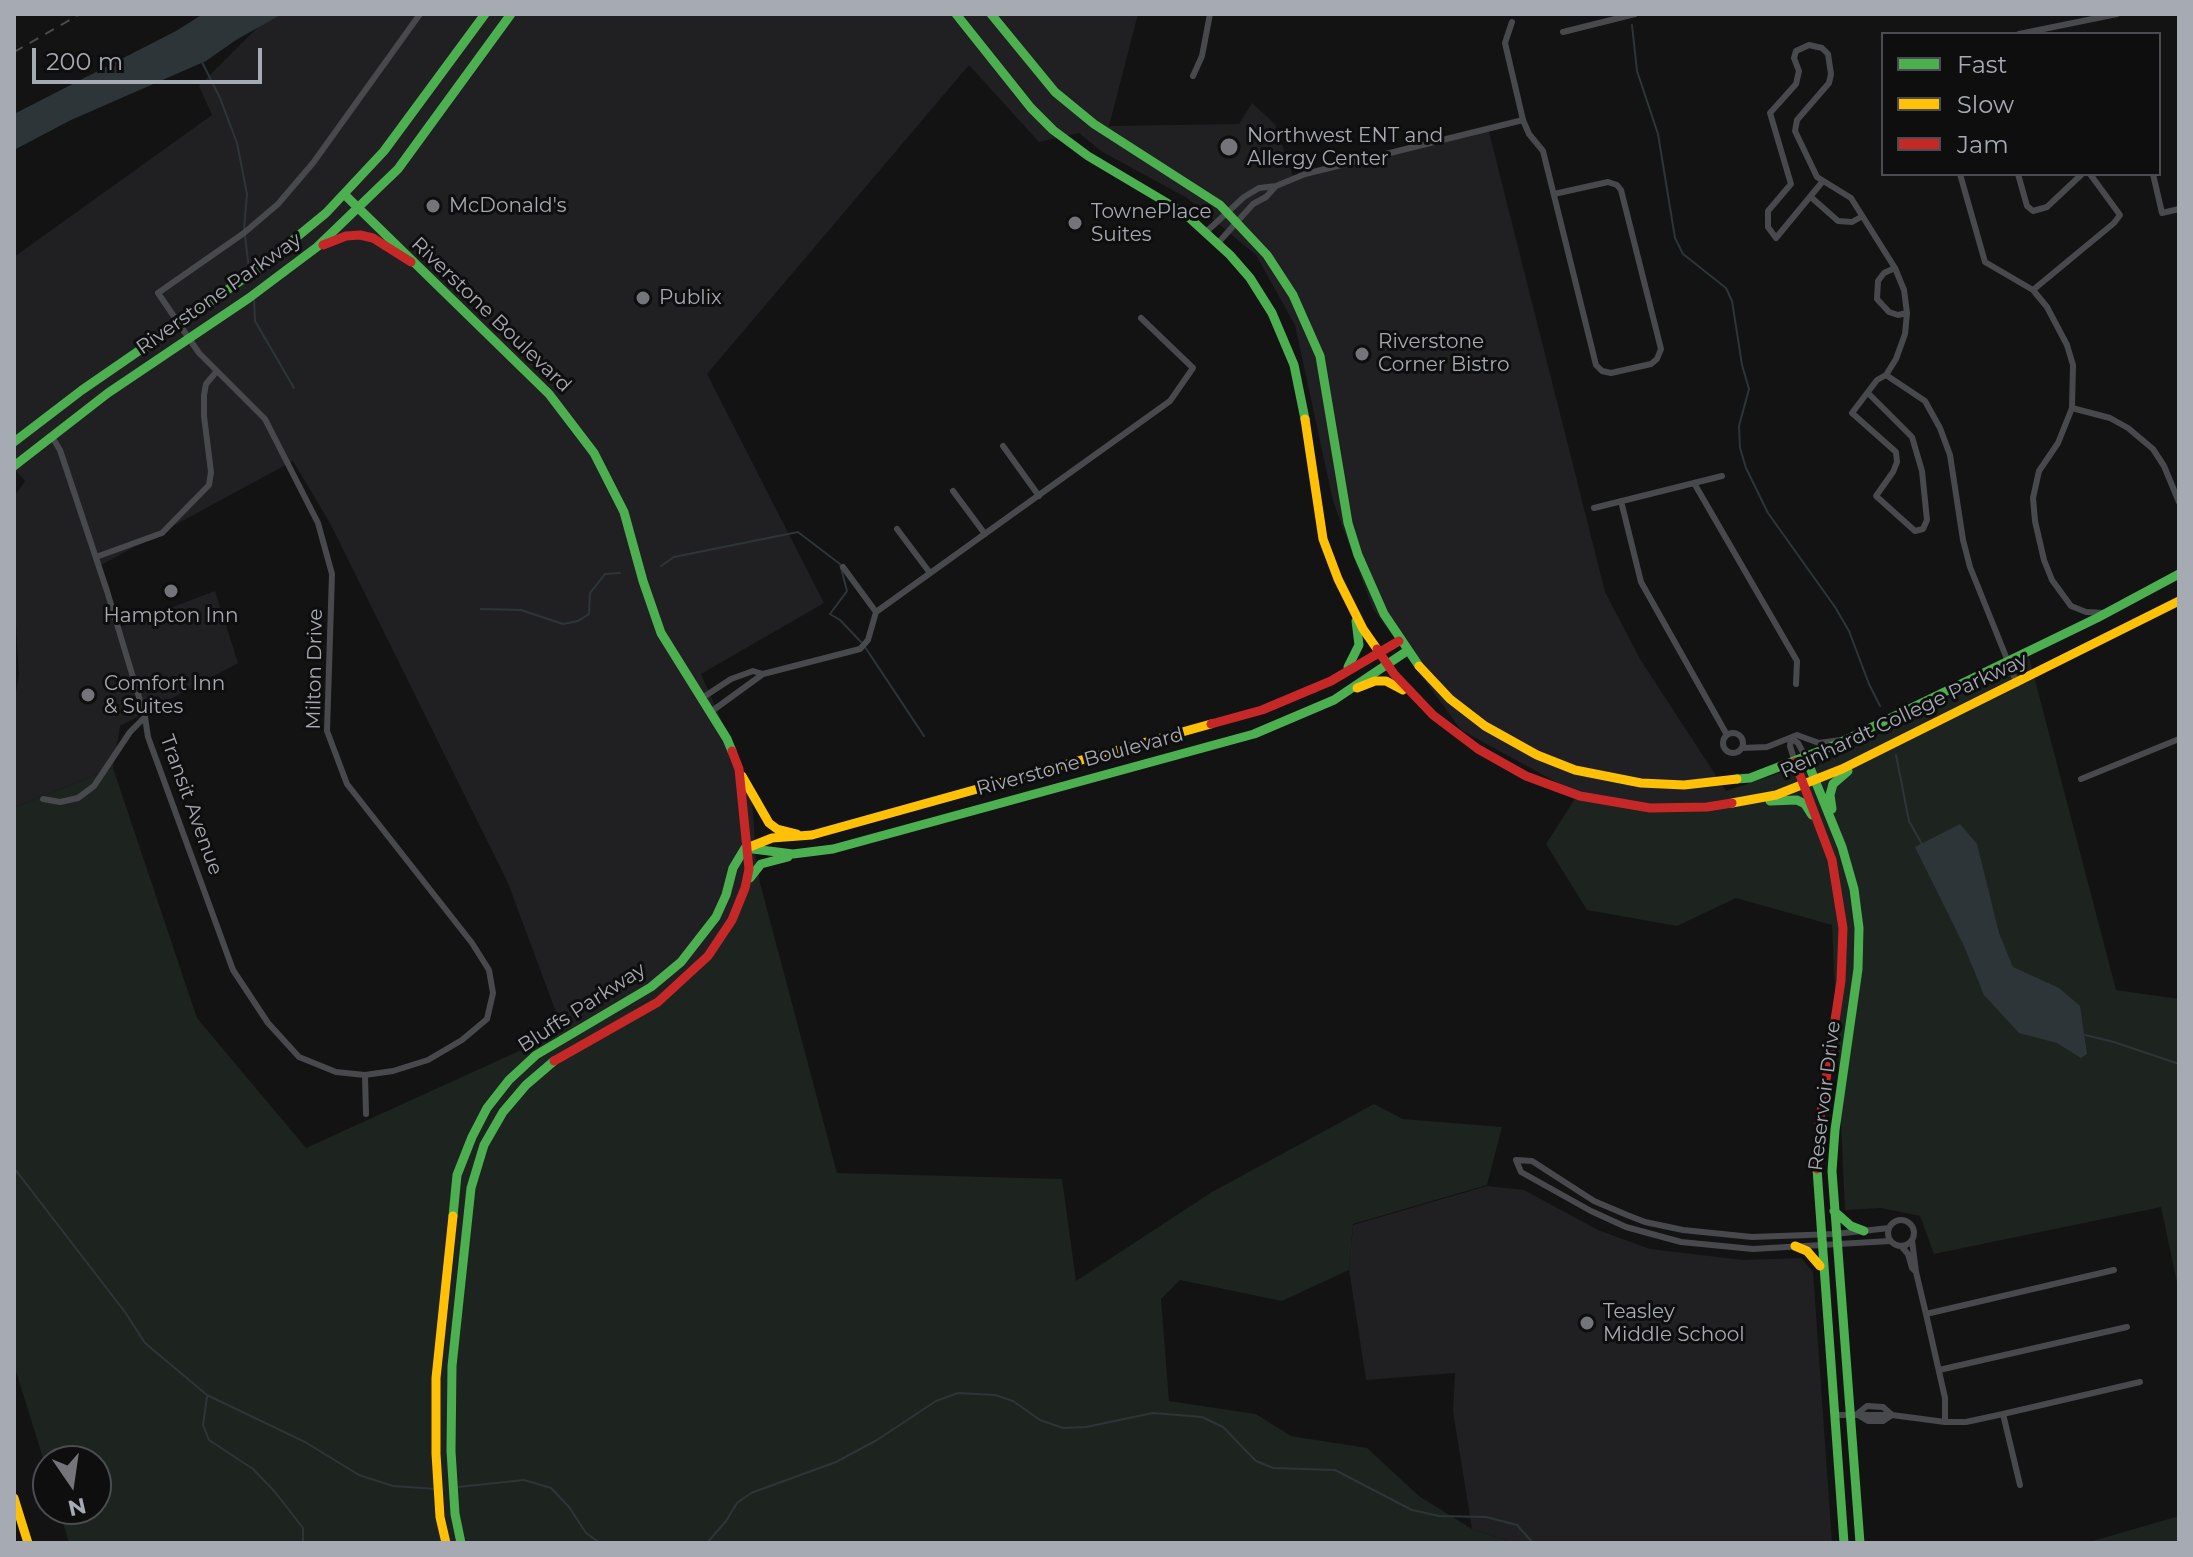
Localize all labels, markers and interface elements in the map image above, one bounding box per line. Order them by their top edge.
scale bar [36,32,266,82]
legend [1881,32,2161,176]
text: 200 m [46,47,123,76]
text: Fast [1957,50,2007,79]
text: Slow [1957,90,2014,119]
place label: Northwest ENT and Allergy Center [1247,124,1443,171]
text: Jam [1957,130,2009,159]
marker: Northwest ENT and Allergy Center [1218,136,1240,158]
place label: McDonald's [449,194,566,218]
marker: McDonald's [424,197,442,215]
place label: TownePlace Suites [1091,200,1212,247]
marker: TownePlace Suites [1066,214,1084,232]
street label: Riverstone Parkway [132,228,306,360]
street label: Riverstone Boulevard [406,232,576,398]
place label: Publix [659,286,722,310]
marker: Publix [634,289,652,307]
place label: Riverstone Corner Bistro [1378,330,1510,377]
marker: Riverstone Corner Bistro [1353,345,1371,363]
marker: Hampton Inn [162,582,180,600]
place label: Hampton Inn [104,604,238,628]
street label: Milton Drive [302,608,328,730]
street label: Reinhardt College Parkway [1777,648,2031,784]
place label: Comfort Inn & Suites [104,672,225,719]
marker: Comfort Inn & Suites [79,686,97,704]
street label: Riverstone Boulevard [974,723,1186,801]
street label: Transit Avenue [154,732,228,878]
street label: Bluffs Parkway [514,958,650,1058]
street label: Reservoir Drive [1804,1020,1846,1172]
place label: Teasley Middle School [1603,1300,1745,1347]
marker: Teasley Middle School [1578,1314,1596,1332]
north arrow [32,1445,112,1525]
text: N [65,1492,89,1522]

